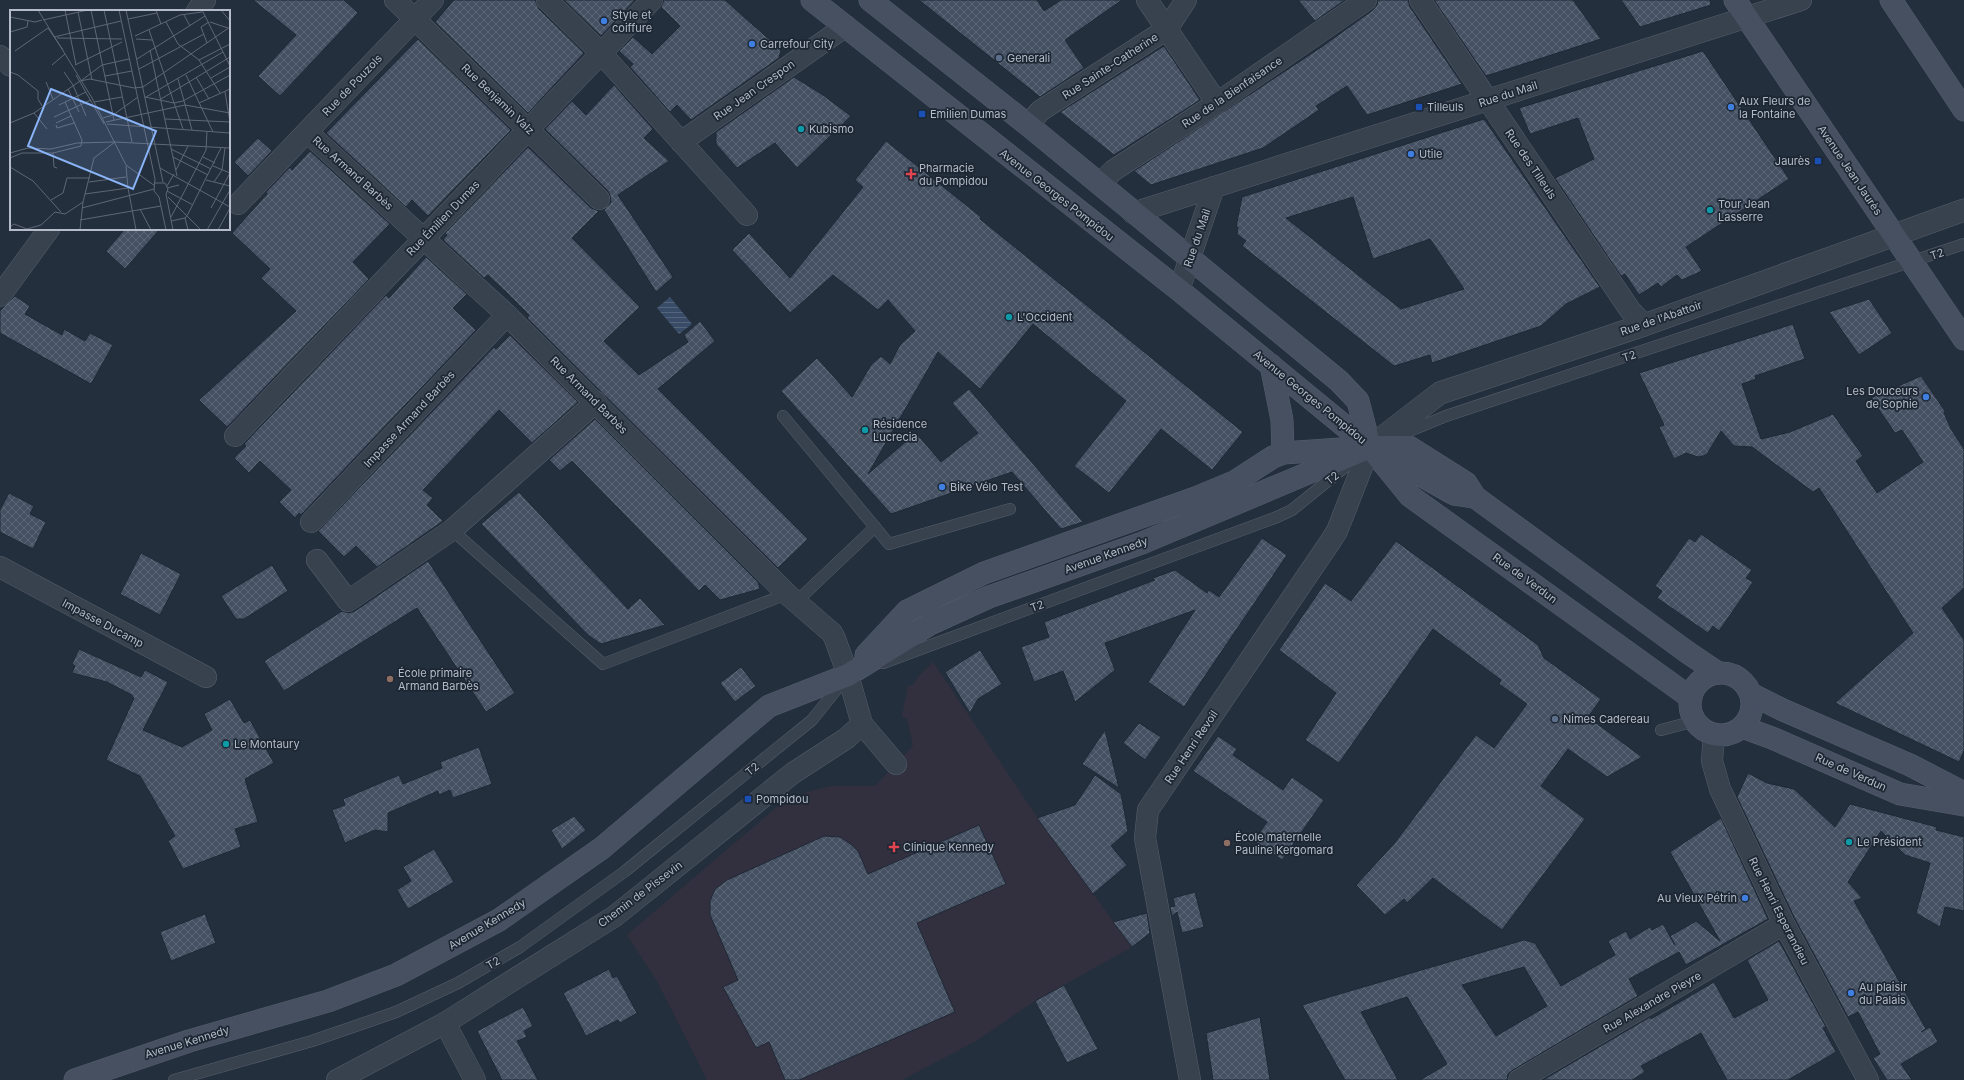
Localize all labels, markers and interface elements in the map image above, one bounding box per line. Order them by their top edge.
place label: Style et coiffure [612,8,652,35]
inset map [10,10,230,230]
marker: Style et coiffure [599,16,609,26]
street label: Rue Sainte-Catherine [1060,30,1160,102]
place label: Carrefour City [760,37,834,51]
marker: Carrefour City [747,39,757,49]
street label: Rue de Pouzols [319,51,385,119]
place label: Generali [1007,51,1050,65]
marker: Generali [994,53,1004,63]
street label: Rue de la Bienfaisance [1179,53,1285,131]
street label: Rue Jean Crespon [711,57,797,123]
street label: Rue Benjamin Valz [459,61,537,137]
street label: Rue du Mail [1477,78,1539,110]
place label: Aux Fleurs de la Fontaine [1739,94,1810,121]
place label: Tilleuls [1427,100,1464,114]
marker: Tilleuls [1414,102,1424,112]
marker: Aux Fleurs de la Fontaine [1726,102,1736,112]
place label: Emilien Dumas [930,107,1007,121]
marker: Emilien Dumas [917,109,927,119]
place label: Kubismo [809,122,854,136]
street label: Avenue Jean Jaurès [1815,122,1885,218]
marker: Kubismo [796,124,806,134]
street label: Rue des Tilleuls [1502,126,1560,202]
street label: Rue Armand Barbès [310,133,396,213]
street label: Avenue Georges Pompidou [997,146,1117,244]
place label: Utile [1419,147,1443,161]
marker: Utile [1406,149,1416,159]
place label: Jaurès [1775,154,1810,168]
marker: Jaurès [1813,156,1823,166]
place label: Pharmacie du Pompidou [919,161,988,188]
marker: Pharmacie du Pompidou [906,169,916,179]
street label: Rue Émilien Dumas [403,177,483,259]
place label: Tour Jean Lasserre [1718,197,1770,224]
marker: Tour Jean Lasserre [1705,205,1715,215]
street label: Rue du Mail [1180,207,1214,269]
street label: T2 [1928,245,1946,263]
street label: Rue de l'Abattoir [1618,298,1704,338]
place label: L'Occident [1017,310,1073,324]
marker: L'Occident [1004,312,1014,322]
street label: Avenue Georges Pompidou [1251,347,1369,447]
street label: T2 [1620,347,1638,365]
street label: Rue Armand Barbès [547,353,631,437]
street label: Impasse Armand Barbès [360,367,458,470]
place label: Les Douceurs de Sophie [1846,384,1918,411]
marker: Les Douceurs de Sophie [1921,392,1931,402]
place label: Résidence Lucrecia [873,417,927,444]
marker: Résidence Lucrecia [860,425,870,435]
street label: T2 [1322,468,1342,488]
place label: Bike Vélo Test [950,480,1023,494]
marker: Bike Vélo Test [937,482,947,492]
street label: Avenue Kennedy [1063,533,1149,577]
street label: Rue de Verdun [1490,550,1560,606]
street label: Impasse Ducamp [60,596,146,650]
street label: T2 [1028,597,1046,615]
place label: École primaire Armand Barbès [398,666,479,693]
marker: École primaire Armand Barbès [385,674,395,684]
street label: Rue Henri Revoil [1161,708,1221,786]
place label: Nimes Cadereau [1563,712,1649,726]
marker: Nimes Cadereau [1550,714,1560,724]
place label: Le Montaury [234,737,300,751]
marker: Le Montaury [221,739,231,749]
street label: Rue de Verdun [1813,750,1889,794]
street label: T2 [742,759,762,779]
place label: Pompidou [756,792,808,806]
marker: Pompidou [743,794,753,804]
place label: École maternelle Pauline Kergomard [1235,830,1333,857]
place label: Le Président [1857,835,1922,849]
marker: Le Président [1844,837,1854,847]
marker: École maternelle Pauline Kergomard [1222,838,1232,848]
place label: Clinique Kennedy [903,840,994,854]
marker: Clinique Kennedy [888,841,900,853]
street label: Rue Henri Esperandieu [1746,855,1812,967]
street label: Chemin de Pissevin [595,858,685,930]
place label: Au Vieux Pétrin [1657,891,1737,905]
marker: Au Vieux Pétrin [1740,893,1750,903]
street label: Avenue Kennedy [446,895,528,953]
street label: T2 [484,953,502,973]
street label: Rue Alexandre Pieyre [1601,968,1703,1036]
place label: Au plaisir du Palais [1859,980,1907,1007]
marker: Au plaisir du Palais [1846,988,1856,998]
street label: Avenue Kennedy [143,1023,231,1061]

